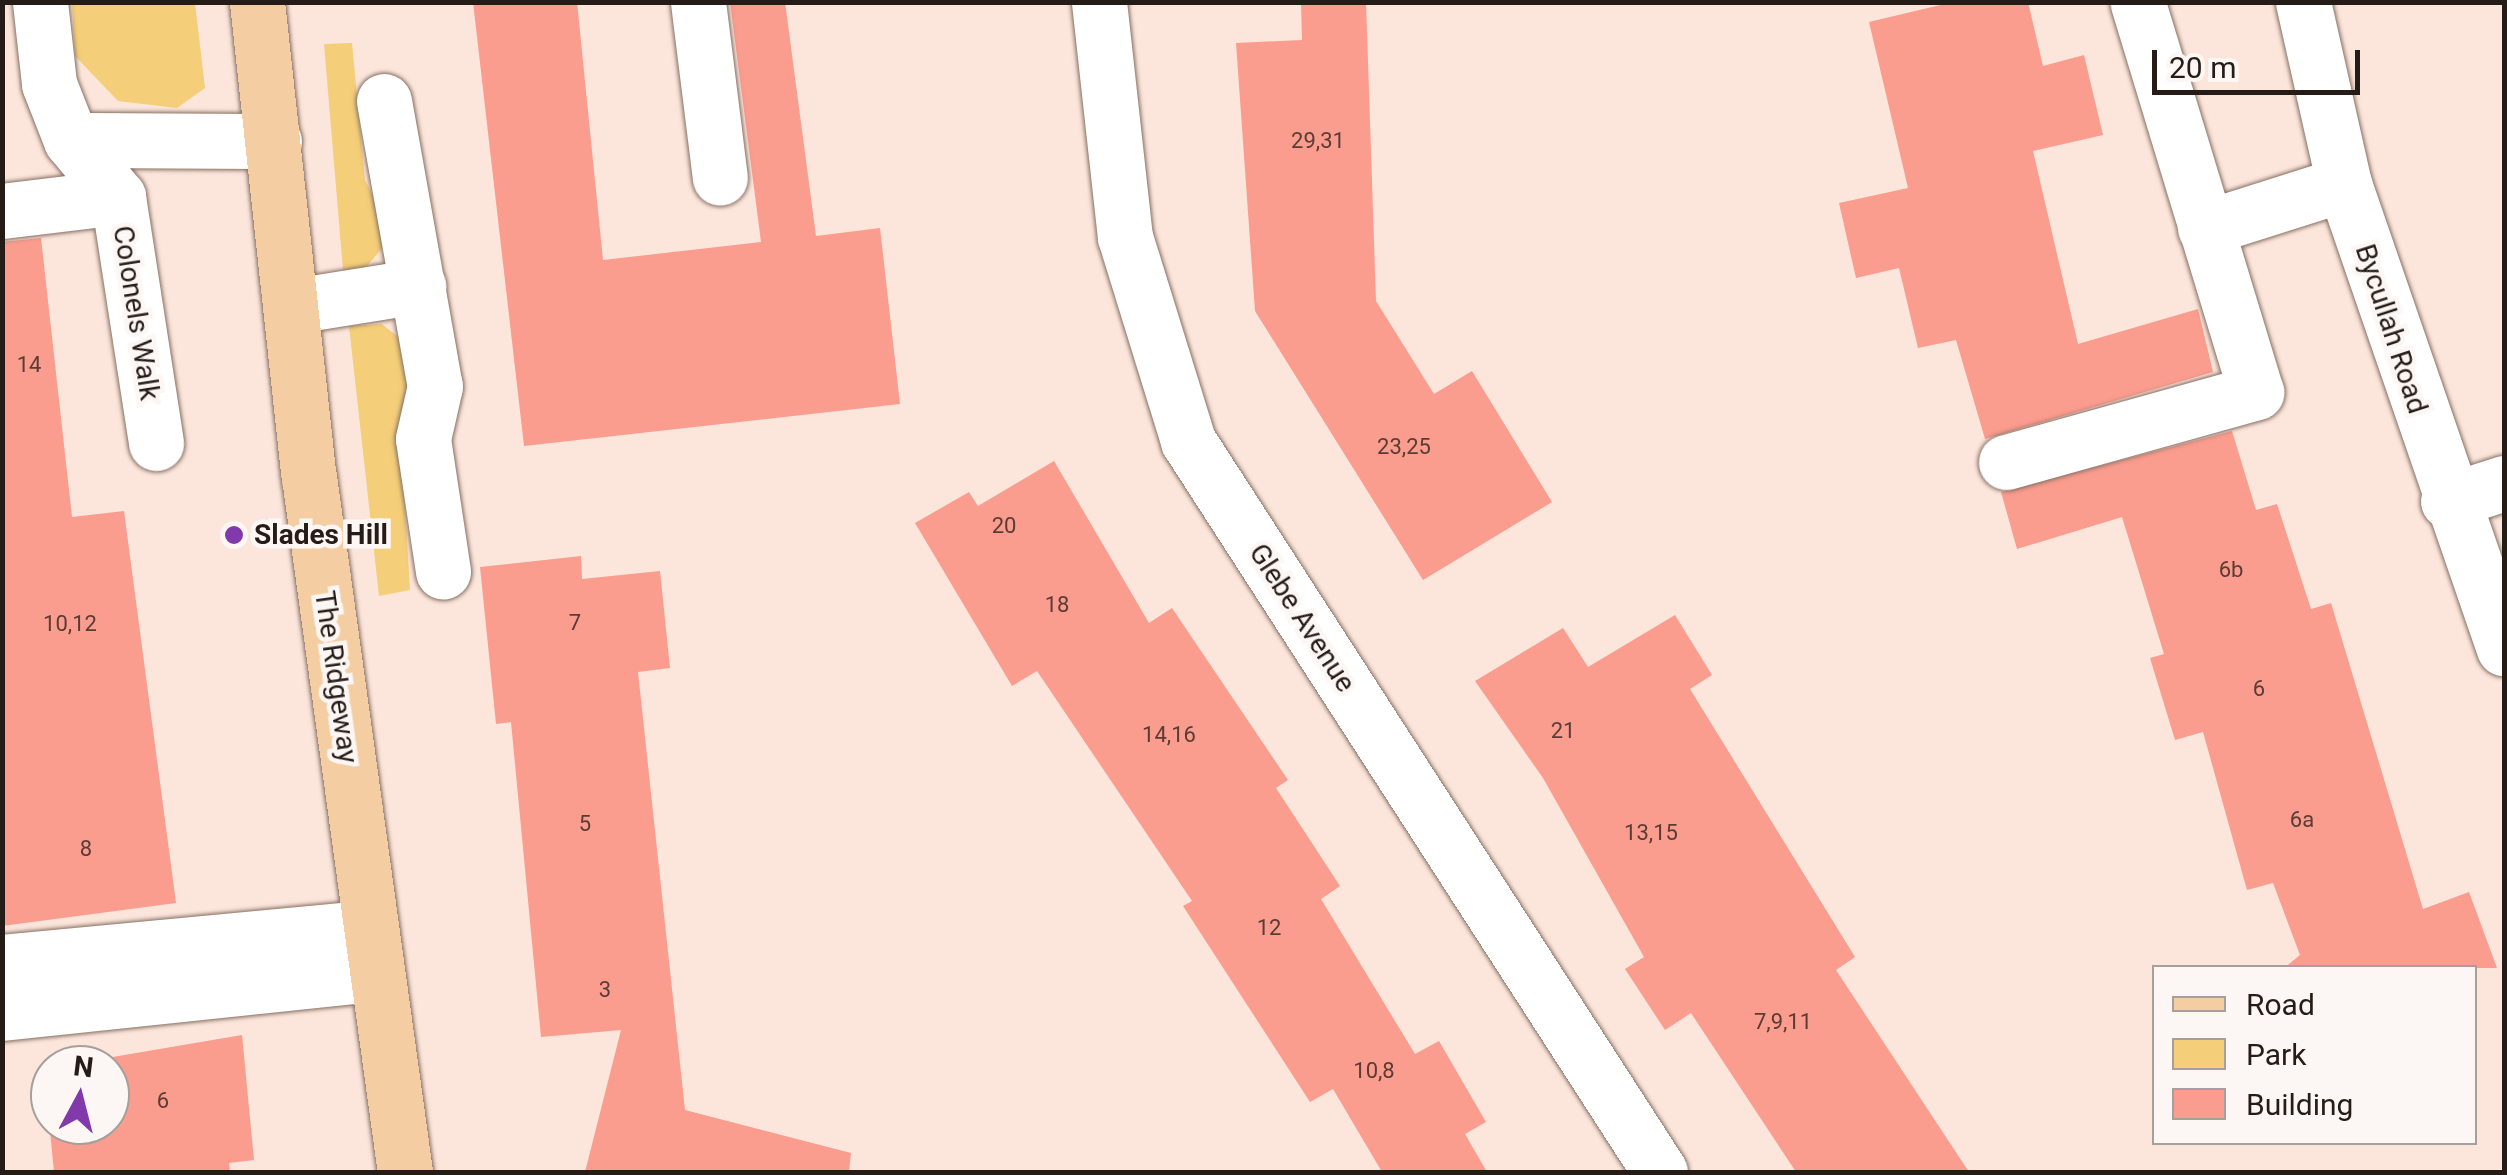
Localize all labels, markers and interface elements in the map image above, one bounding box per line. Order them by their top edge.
scale bar [2157,30,2364,92]
text: 20 m [2169,50,2236,85]
house number: 29,31 [1291,128,1345,154]
street label: Colonels Walk [106,223,166,403]
street label: Bycullah Road [2348,240,2434,418]
house number: 14 [17,352,41,378]
house number: 23,25 [1377,434,1431,460]
house number: 20 [992,513,1016,539]
place label: Slades Hill [254,518,388,552]
marker: Slades Hill [223,524,245,546]
street label: Glebe Avenue [1242,538,1362,698]
house number: 6b [2219,557,2243,583]
street label: The Ridgeway [307,589,365,765]
house number: 18 [1045,592,1069,618]
house number: 7 [569,610,581,636]
house number: 10,12 [43,611,97,637]
house number: 6 [2253,676,2265,702]
house number: 21 [1551,718,1575,744]
house number: 14,16 [1142,722,1196,748]
house number: 6a [2290,807,2314,833]
house number: 5 [579,811,591,837]
house number: 13,15 [1624,820,1678,846]
house number: 8 [80,836,92,862]
house number: 12 [1257,915,1281,941]
legend [2152,965,2477,1145]
house number: 3 [599,977,611,1003]
text: Road [2246,987,2315,1022]
house number: 7,9,11 [1754,1009,1812,1035]
text: Park [2246,1037,2306,1072]
north arrow [30,1045,130,1145]
text: N [72,1049,95,1084]
house number: 10,8 [1353,1058,1395,1084]
text: Building [2246,1087,2353,1122]
house number: 6 [157,1088,169,1114]

